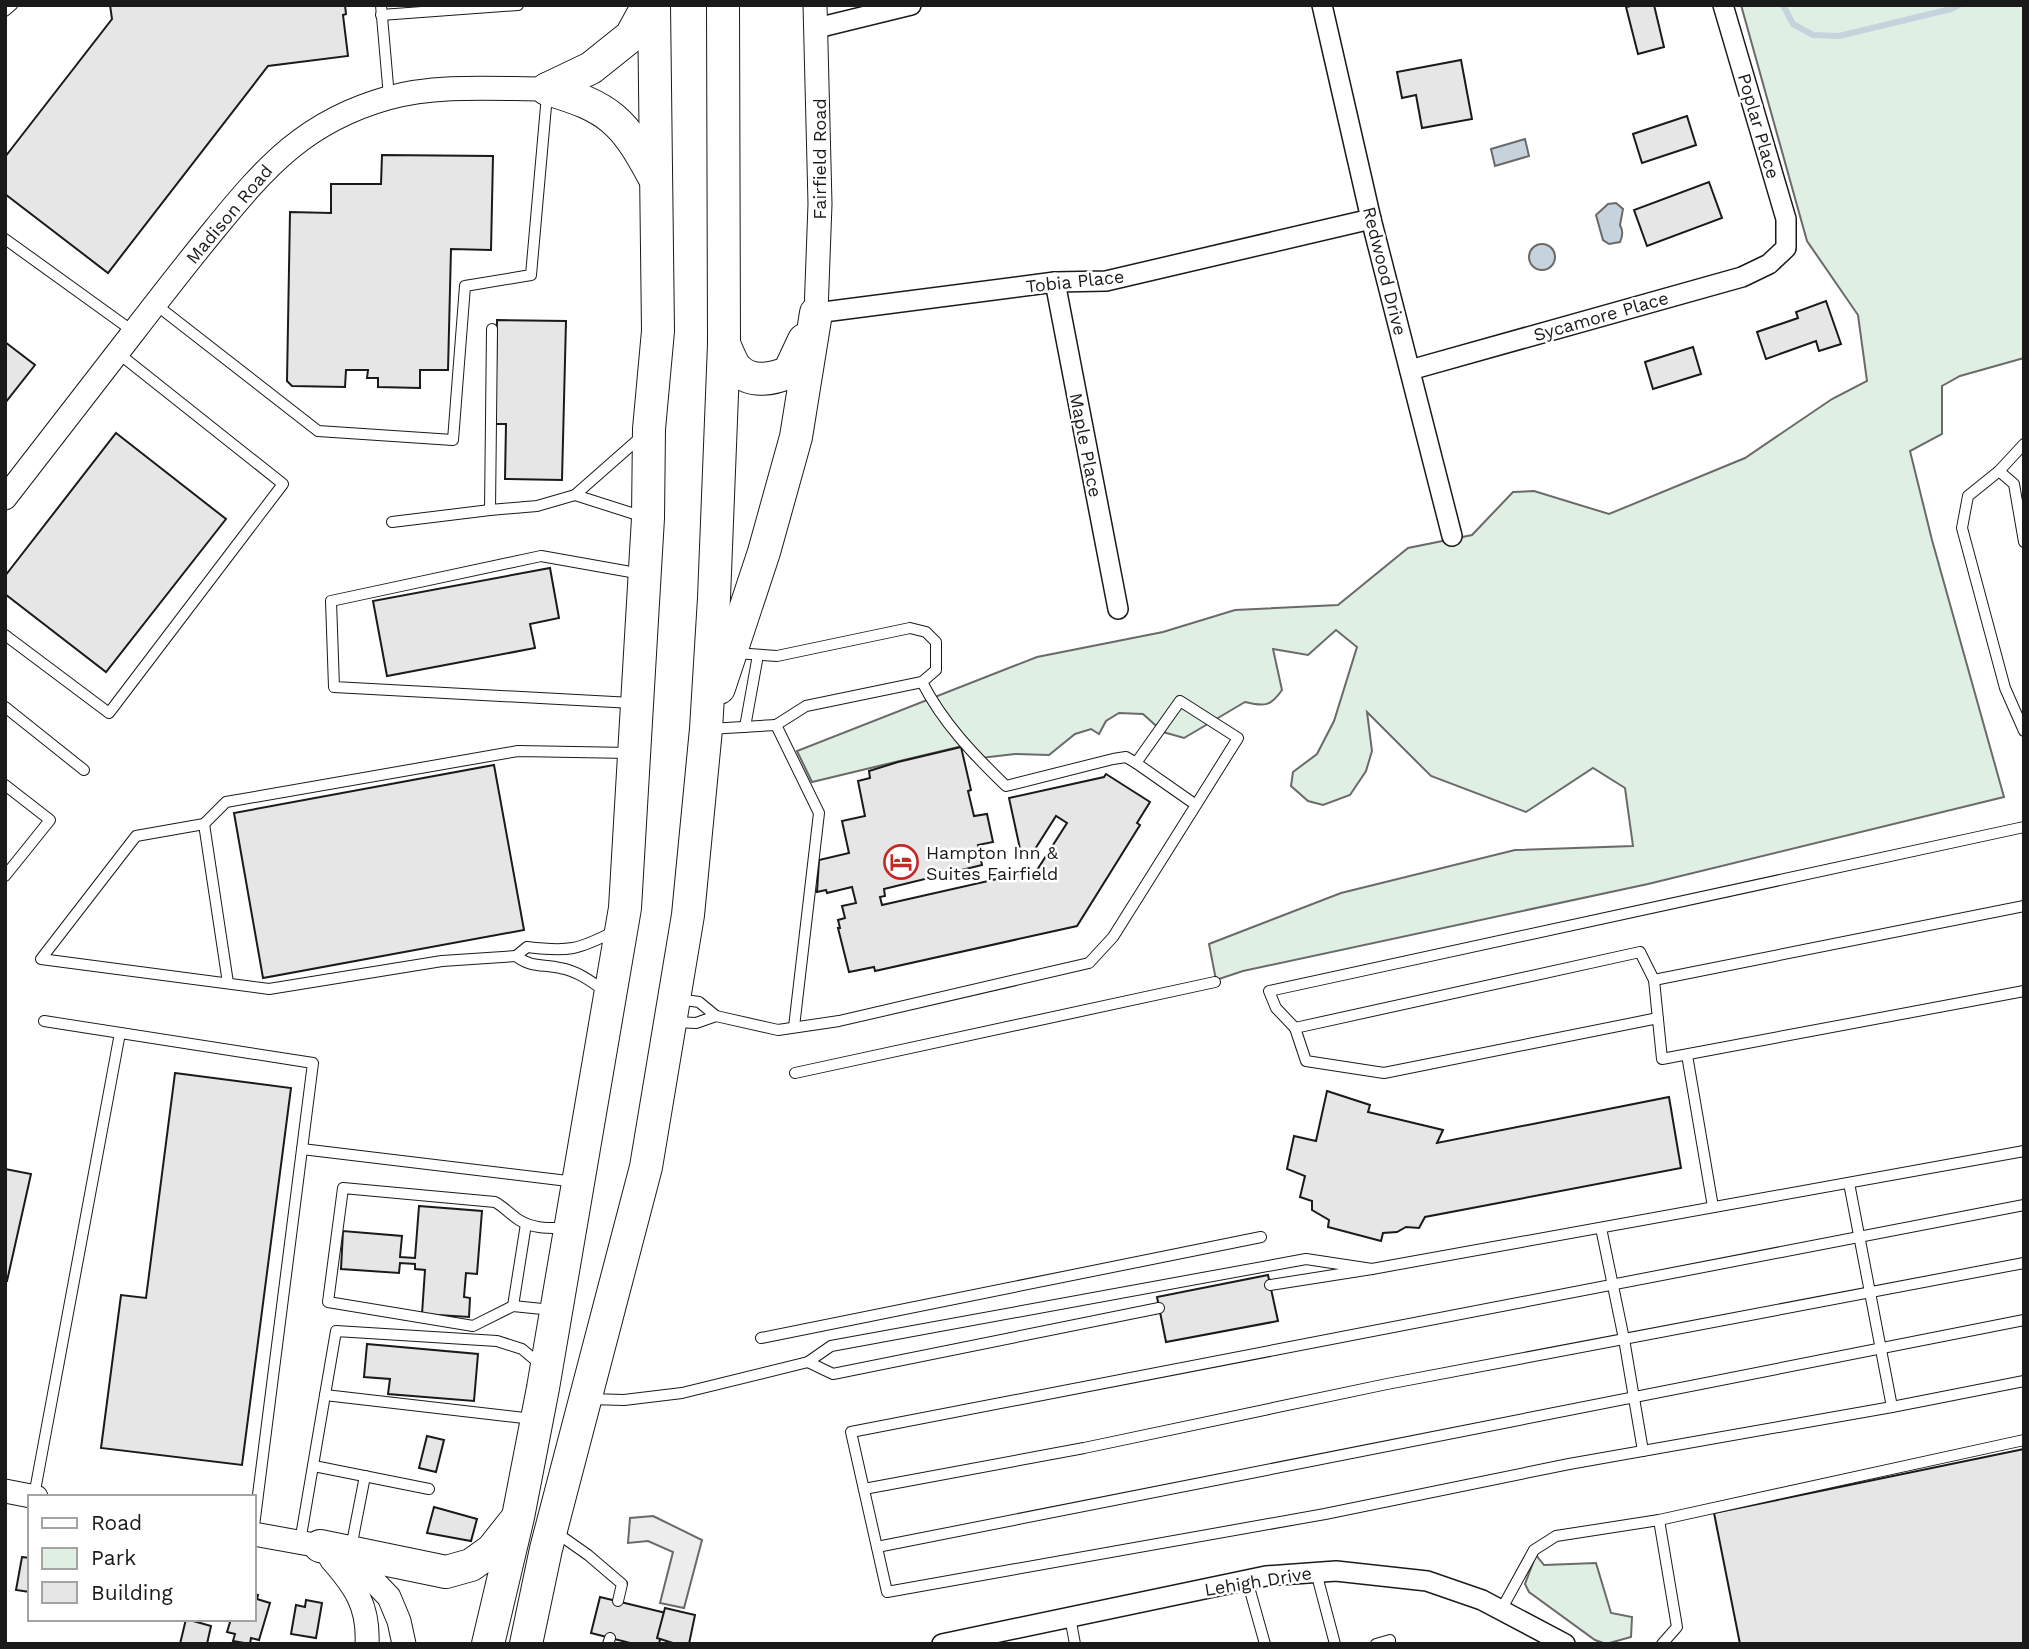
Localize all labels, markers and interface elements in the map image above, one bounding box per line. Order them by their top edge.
street label: Poplar Place [1734,71,1784,181]
street label: Fairfield Road [809,98,830,220]
street label: Madison Road [181,160,277,268]
street label: Redwood Drive [1359,204,1411,338]
street label: Tobia Place [1025,265,1125,297]
street label: Sycamore Place [1531,287,1671,345]
street label: Maple Place [1066,391,1106,499]
place label: Hampton Inn & Suites Fairfield [926,842,1059,884]
hotel icon: Hampton Inn & Suites Fairfield [882,843,920,881]
legend [28,1495,256,1621]
text: Road [91,1510,142,1535]
text: Park [91,1545,136,1570]
street label: Lehigh Drive [1203,1562,1313,1600]
text: Building [91,1580,173,1605]

